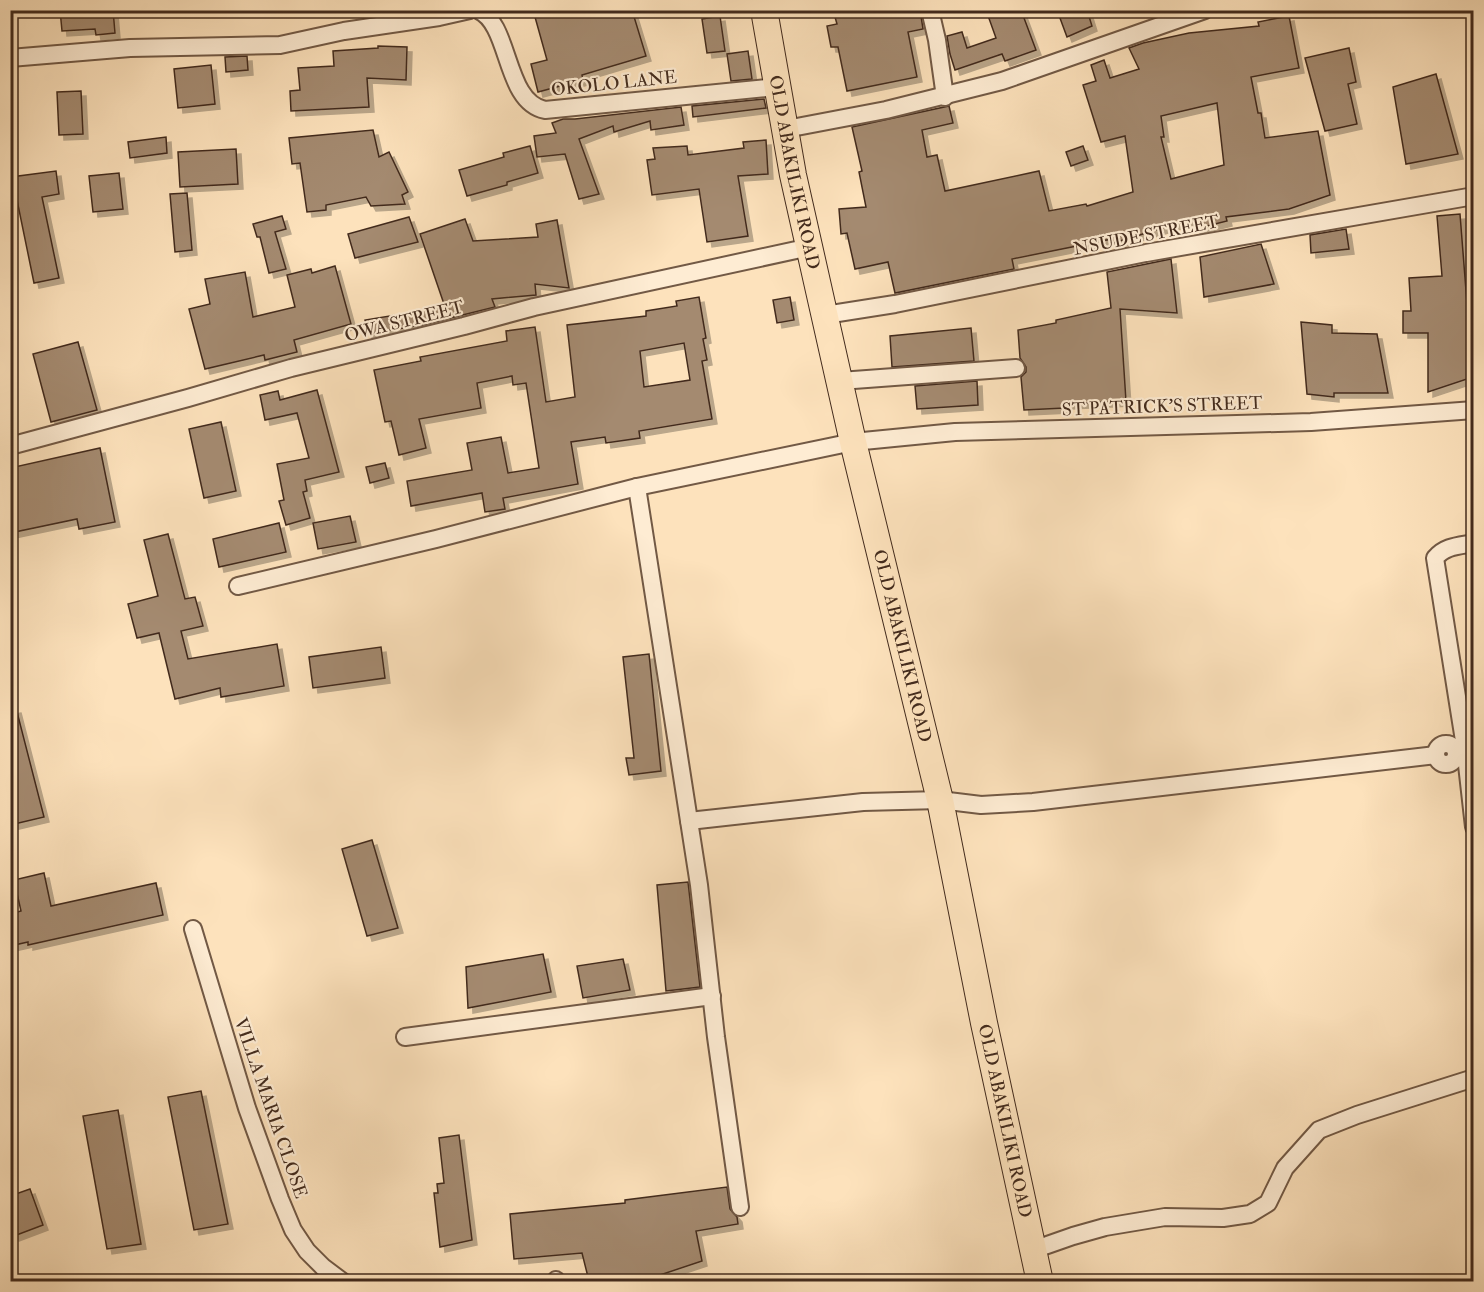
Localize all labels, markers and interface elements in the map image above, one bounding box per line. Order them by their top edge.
street label: OKOLO LANE [550,65,678,102]
street label: OLD ABAKILIKI ROAD [764,73,825,272]
street label: NSUDE STREET [1071,210,1222,261]
street label: OWA STREET [342,295,467,347]
street label: ST PATRICK'S STREET [1061,391,1263,421]
street label: OLD ABAKILIKI ROAD [868,547,937,745]
street label: VILLA MARIA CLOSE [229,1015,312,1202]
street label: OLD ABAKILIKI ROAD [973,1022,1037,1220]

